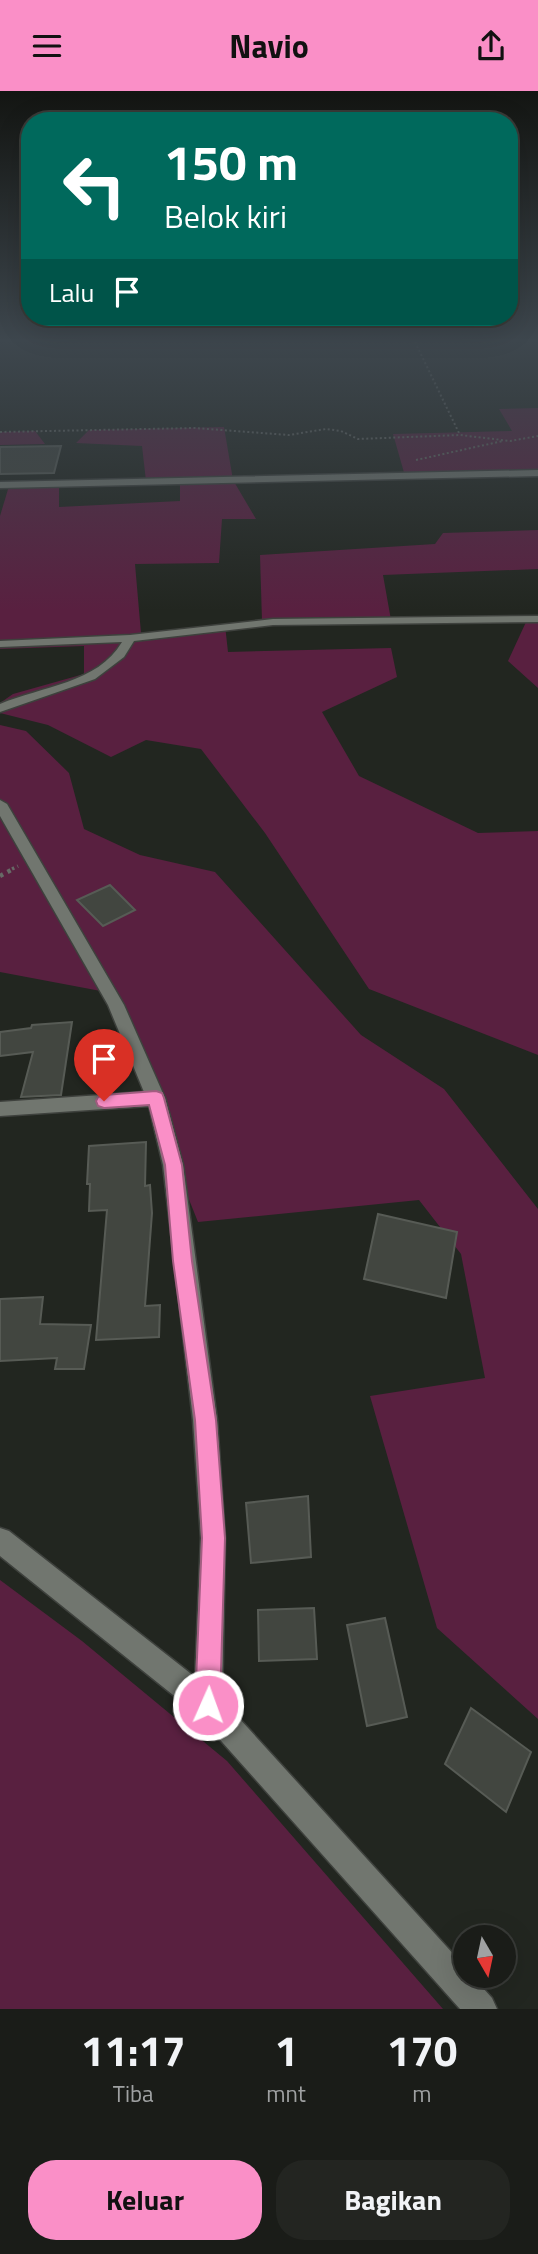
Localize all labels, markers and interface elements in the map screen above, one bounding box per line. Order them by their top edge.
text: Navio [229,22,309,70]
icon: menu [28,27,66,65]
icon: share [472,27,510,65]
text: 150 m [164,124,298,199]
icon: left [49,140,140,231]
text: Belok kiri [164,192,287,240]
text: Lalu [49,273,94,312]
icon: arrive [108,273,146,311]
pin [74,1029,134,1101]
icon: arrive [85,1040,123,1078]
position arrow [171,1668,245,1742]
north arrow [453,1925,516,1988]
map controls [453,1925,516,1988]
text: 11:17 [81,2018,186,2082]
text: 1 [274,2018,298,2082]
text: 170 [387,2018,457,2082]
text: Tiba [113,2076,154,2111]
text: mnt [266,2076,306,2111]
text: m [412,2076,432,2111]
button: Keluar [28,2160,262,2240]
button: Bagikan [276,2160,510,2240]

